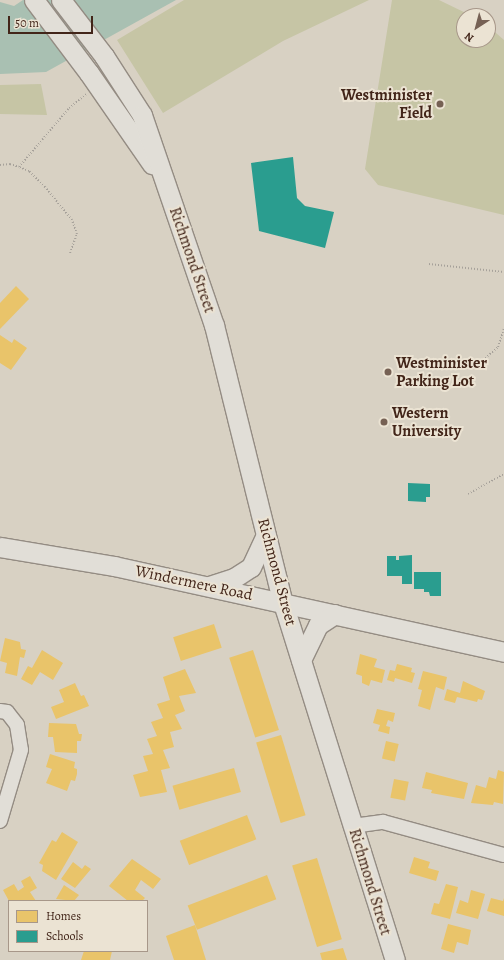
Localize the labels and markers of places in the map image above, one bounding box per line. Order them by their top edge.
place label: Westminister Field [341,85,432,123]
marker: Westminister Field [435,99,445,109]
place label: Westminister Parking Lot [396,353,487,391]
marker: Westminister Parking Lot [383,367,393,377]
place label: Western University [392,403,461,441]
marker: Western University [379,417,389,427]

